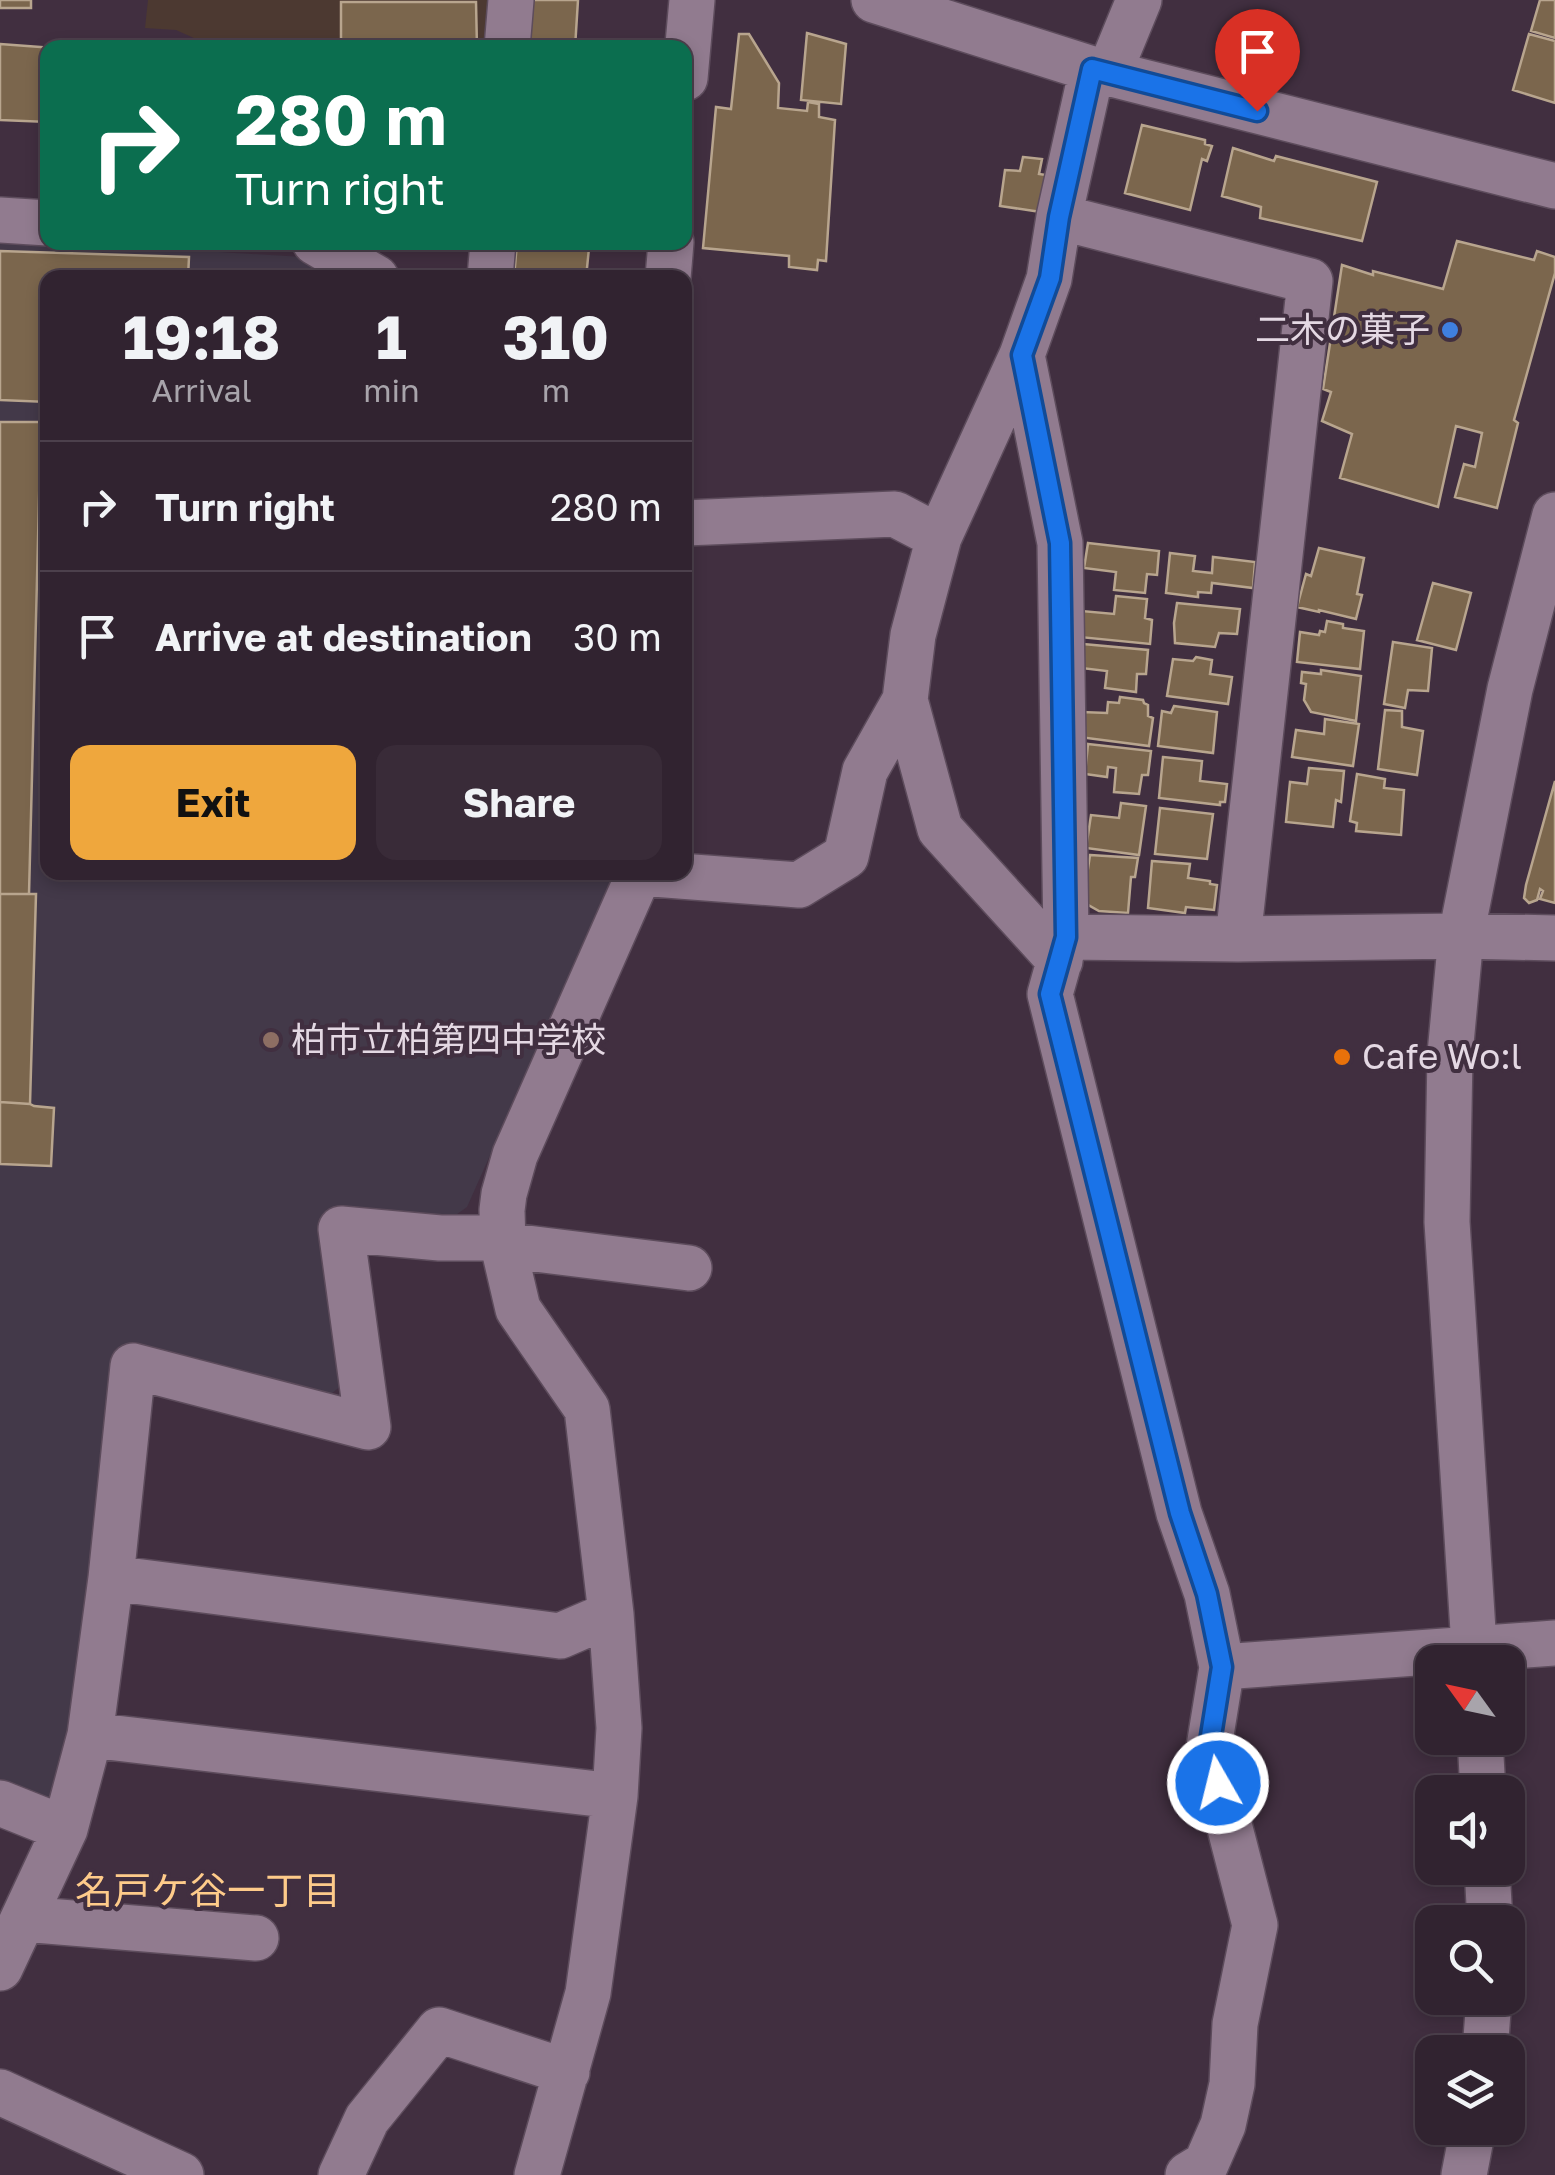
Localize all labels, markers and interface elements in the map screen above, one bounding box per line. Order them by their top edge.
pin [1215,9,1300,112]
icon: arrive [1230,24,1285,79]
text: 280 m [235,76,447,160]
icon: right [70,80,200,210]
text: Turn right [235,161,445,215]
text: 19:18 [123,300,280,372]
text: 1 [376,300,407,372]
text: 310 [503,300,609,372]
place label: 二木の菓子 [1255,308,1430,350]
marker: 二木の菓子 [1439,319,1461,341]
text: Arrival [151,371,252,409]
text: min [363,371,420,409]
text: m [542,371,570,409]
icon: right [70,479,125,534]
text: Turn right [155,484,335,529]
text: 280 m [550,484,662,529]
icon: arrive [70,609,125,664]
text: Arrive at destination [155,614,532,659]
text: 30 m [573,614,662,659]
button: Exit [70,745,356,860]
button: Share [376,745,662,860]
place label: 柏市立柏第四中学校 [291,1018,606,1060]
marker: 柏市立柏第四中学校 [260,1029,282,1051]
place label: Cafe Wo:l [1362,1035,1522,1077]
marker: Cafe Wo:l [1331,1046,1353,1068]
north arrow [1415,1645,1525,1755]
map controls [1415,1645,1525,2145]
position arrow [1166,1731,1270,1835]
button: sound [1415,1775,1525,1885]
district label: 名戸ケ谷一丁目 [75,1867,341,1912]
button: search [1415,1905,1525,2015]
button: layers [1415,2035,1525,2145]

